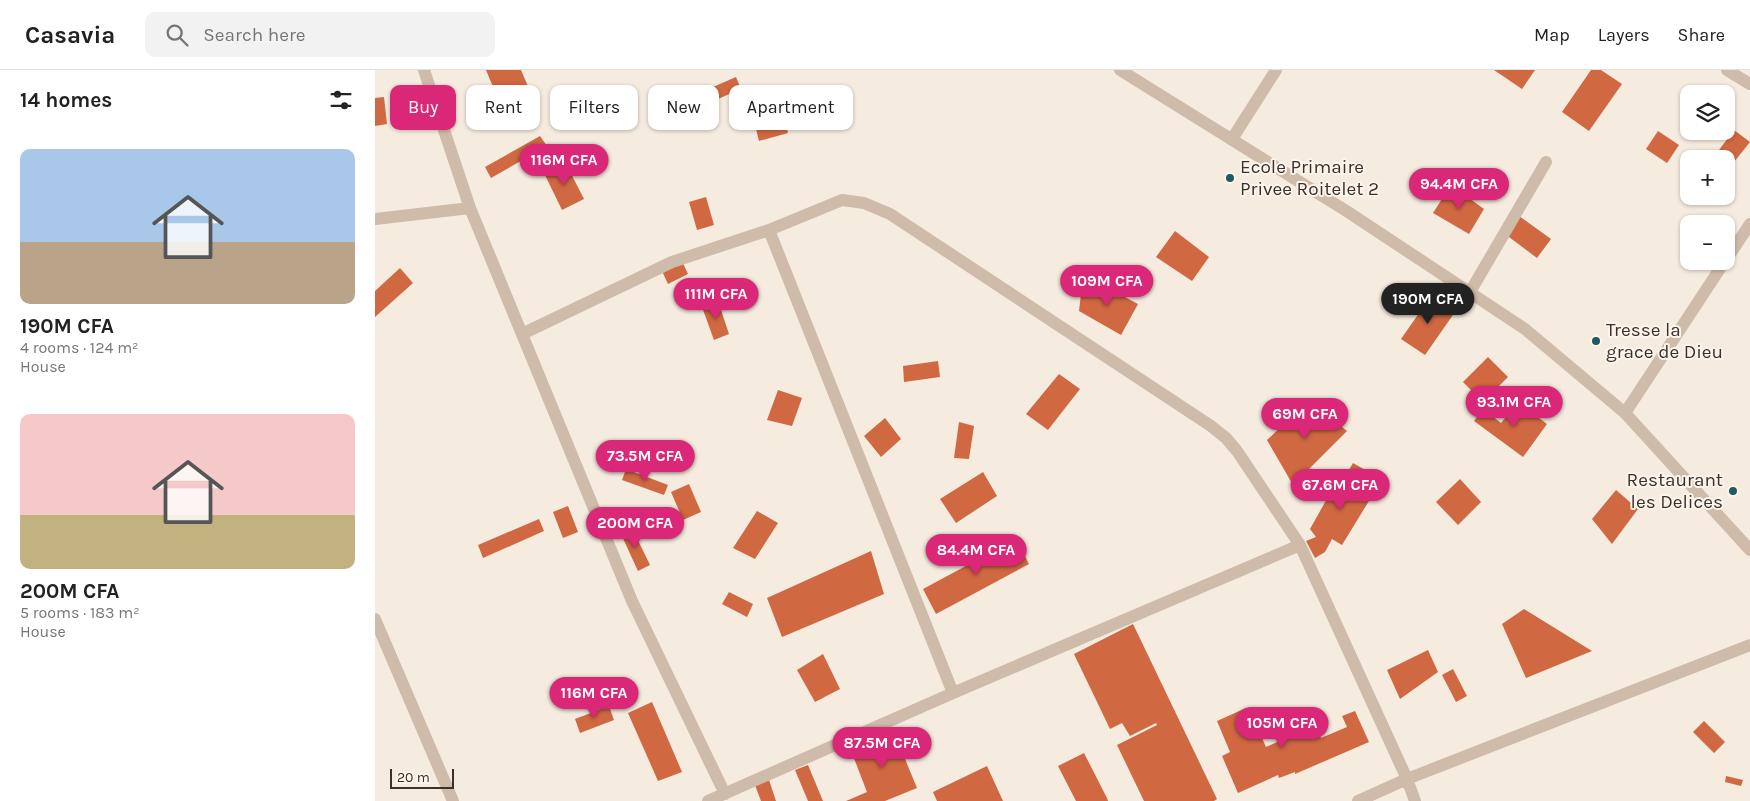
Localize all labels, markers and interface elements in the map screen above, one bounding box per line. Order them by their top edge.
search box [145,12,495,57]
text: Casavia [25,21,115,49]
icon: search [163,21,191,49]
text: Search here [203,24,306,46]
text: Map [1534,24,1570,46]
text: Layers [1598,24,1650,46]
text: Share [1678,24,1725,46]
chip: Buy [390,85,456,130]
chip: Rent [466,85,540,130]
chip: Filters [550,85,638,130]
chip: New [648,85,719,130]
chip: Apartment [729,85,853,130]
map controls [1680,85,1735,270]
button: layers [1680,85,1735,140]
icon: filters [327,86,355,114]
text: 14 homes [20,88,112,112]
pin: 116M CFA [512,144,616,186]
text: 116M CFA [530,150,598,169]
button: + [1680,150,1735,205]
place label: Ecole Primaire Privee Roitelet 2 [1240,156,1379,200]
pin: 94.4M CFA [1402,168,1516,210]
marker: Ecole Primaire Privee Roitelet 2 [1224,172,1236,184]
text: 94.4M CFA [1420,174,1498,193]
icon: home [143,182,233,272]
button: − [1680,215,1735,270]
pin: 109M CFA [1055,264,1159,307]
text: 109M CFA [1071,271,1143,290]
pin: 111M CFA [664,278,768,320]
pin: 190M CFA [1376,282,1480,325]
text: 111M CFA [685,284,748,303]
text: 190M CFA [1392,289,1464,308]
text: 190M CFA [20,314,114,338]
place label: Tresse la grace de Dieu [1606,319,1723,363]
marker: Tresse la grace de Dieu [1590,335,1602,347]
text: 4 rooms · 124 m² [20,338,139,357]
text: House [20,357,66,376]
pin: 93.1M CFA [1457,386,1571,428]
text: 93.1M CFA [1477,392,1551,411]
pin: 69M CFA [1259,398,1351,440]
text: 69M CFA [1272,404,1338,423]
pin: 73.5M CFA [588,440,702,482]
text: 73.5M CFA [607,446,683,465]
icon: home [143,447,233,537]
pin: 67.6M CFA [1283,468,1397,511]
place label: Restaurant les Delices [1627,469,1723,513]
text: 67.6M CFA [1302,475,1378,494]
marker: Restaurant les Delices [1727,485,1739,497]
pin: 200M CFA [583,506,687,549]
text: 200M CFA [597,513,673,532]
pin: 84.4M CFA [919,534,1033,576]
text: 84.4M CFA [937,540,1015,559]
text: 200M CFA [20,579,120,603]
text: 5 rooms · 183 m² [20,603,140,622]
text: House [20,622,66,641]
pin: 116M CFA [542,676,646,719]
text: 116M CFA [560,683,628,702]
pin: 105M CFA [1230,706,1334,749]
text: 105M CFA [1246,713,1318,732]
pin: 87.5M CFA [825,726,939,769]
text: 87.5M CFA [844,733,920,752]
scale bar [390,766,454,789]
text: 20 m [397,769,430,786]

